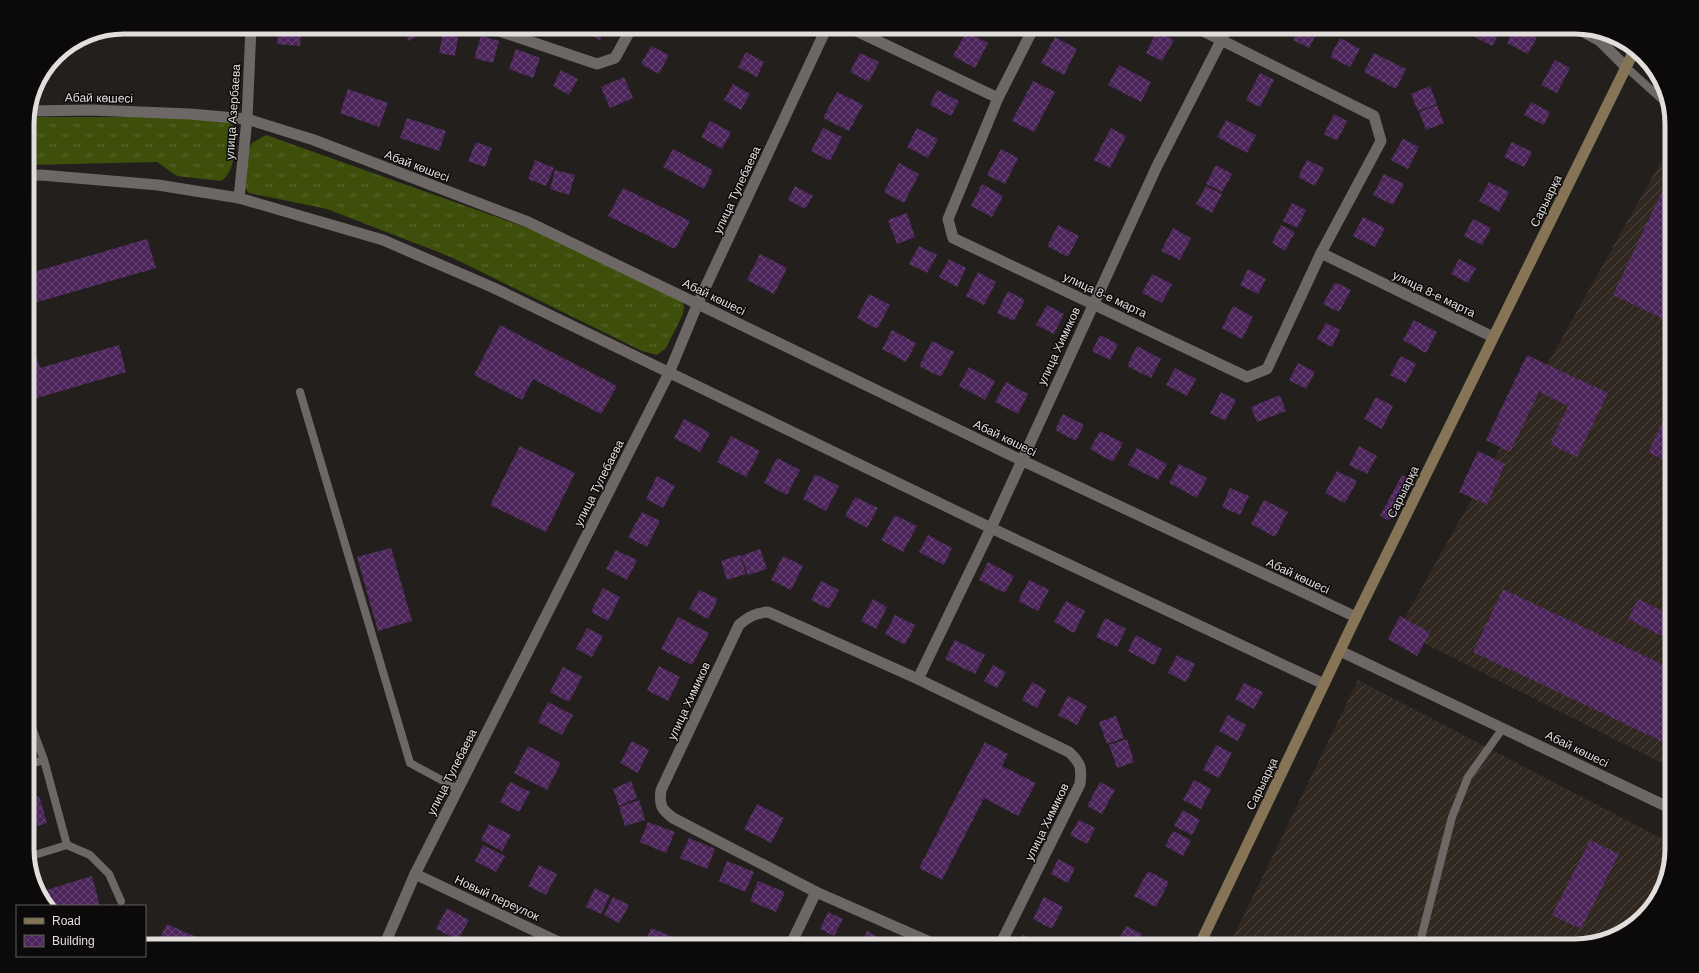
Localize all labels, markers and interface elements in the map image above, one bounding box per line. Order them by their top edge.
street label: улица Азербаева [223,63,243,160]
street label: Абай көшесі [65,90,133,106]
street label: улица Тулебаева [711,144,764,236]
street label: Абай көшесі [383,147,451,185]
street label: Сарыарқа [1527,172,1565,229]
street label: улица 8-е марта [1390,268,1478,320]
street label: улица 8-е марта [1061,270,1149,321]
street label: Абай көшесі [680,276,748,318]
street label: улица Химиков [1035,305,1083,387]
street label: Абай көшесі [971,417,1039,459]
street label: улица Тулебаева [571,437,627,529]
street label: Сарыарқа [1384,463,1422,520]
street label: Абай көшесі [1264,555,1332,597]
street label: улица Химиков [665,660,713,742]
street label: улица Тулебаева [424,726,480,818]
street label: Абай көшесі [1543,728,1611,770]
street label: Сарыарқа [1243,755,1281,812]
street label: улица Химиков [1022,781,1072,863]
street label: Новый переулок [453,872,542,924]
legend [16,905,146,957]
text: Road [52,914,81,928]
text: Building [52,934,95,948]

